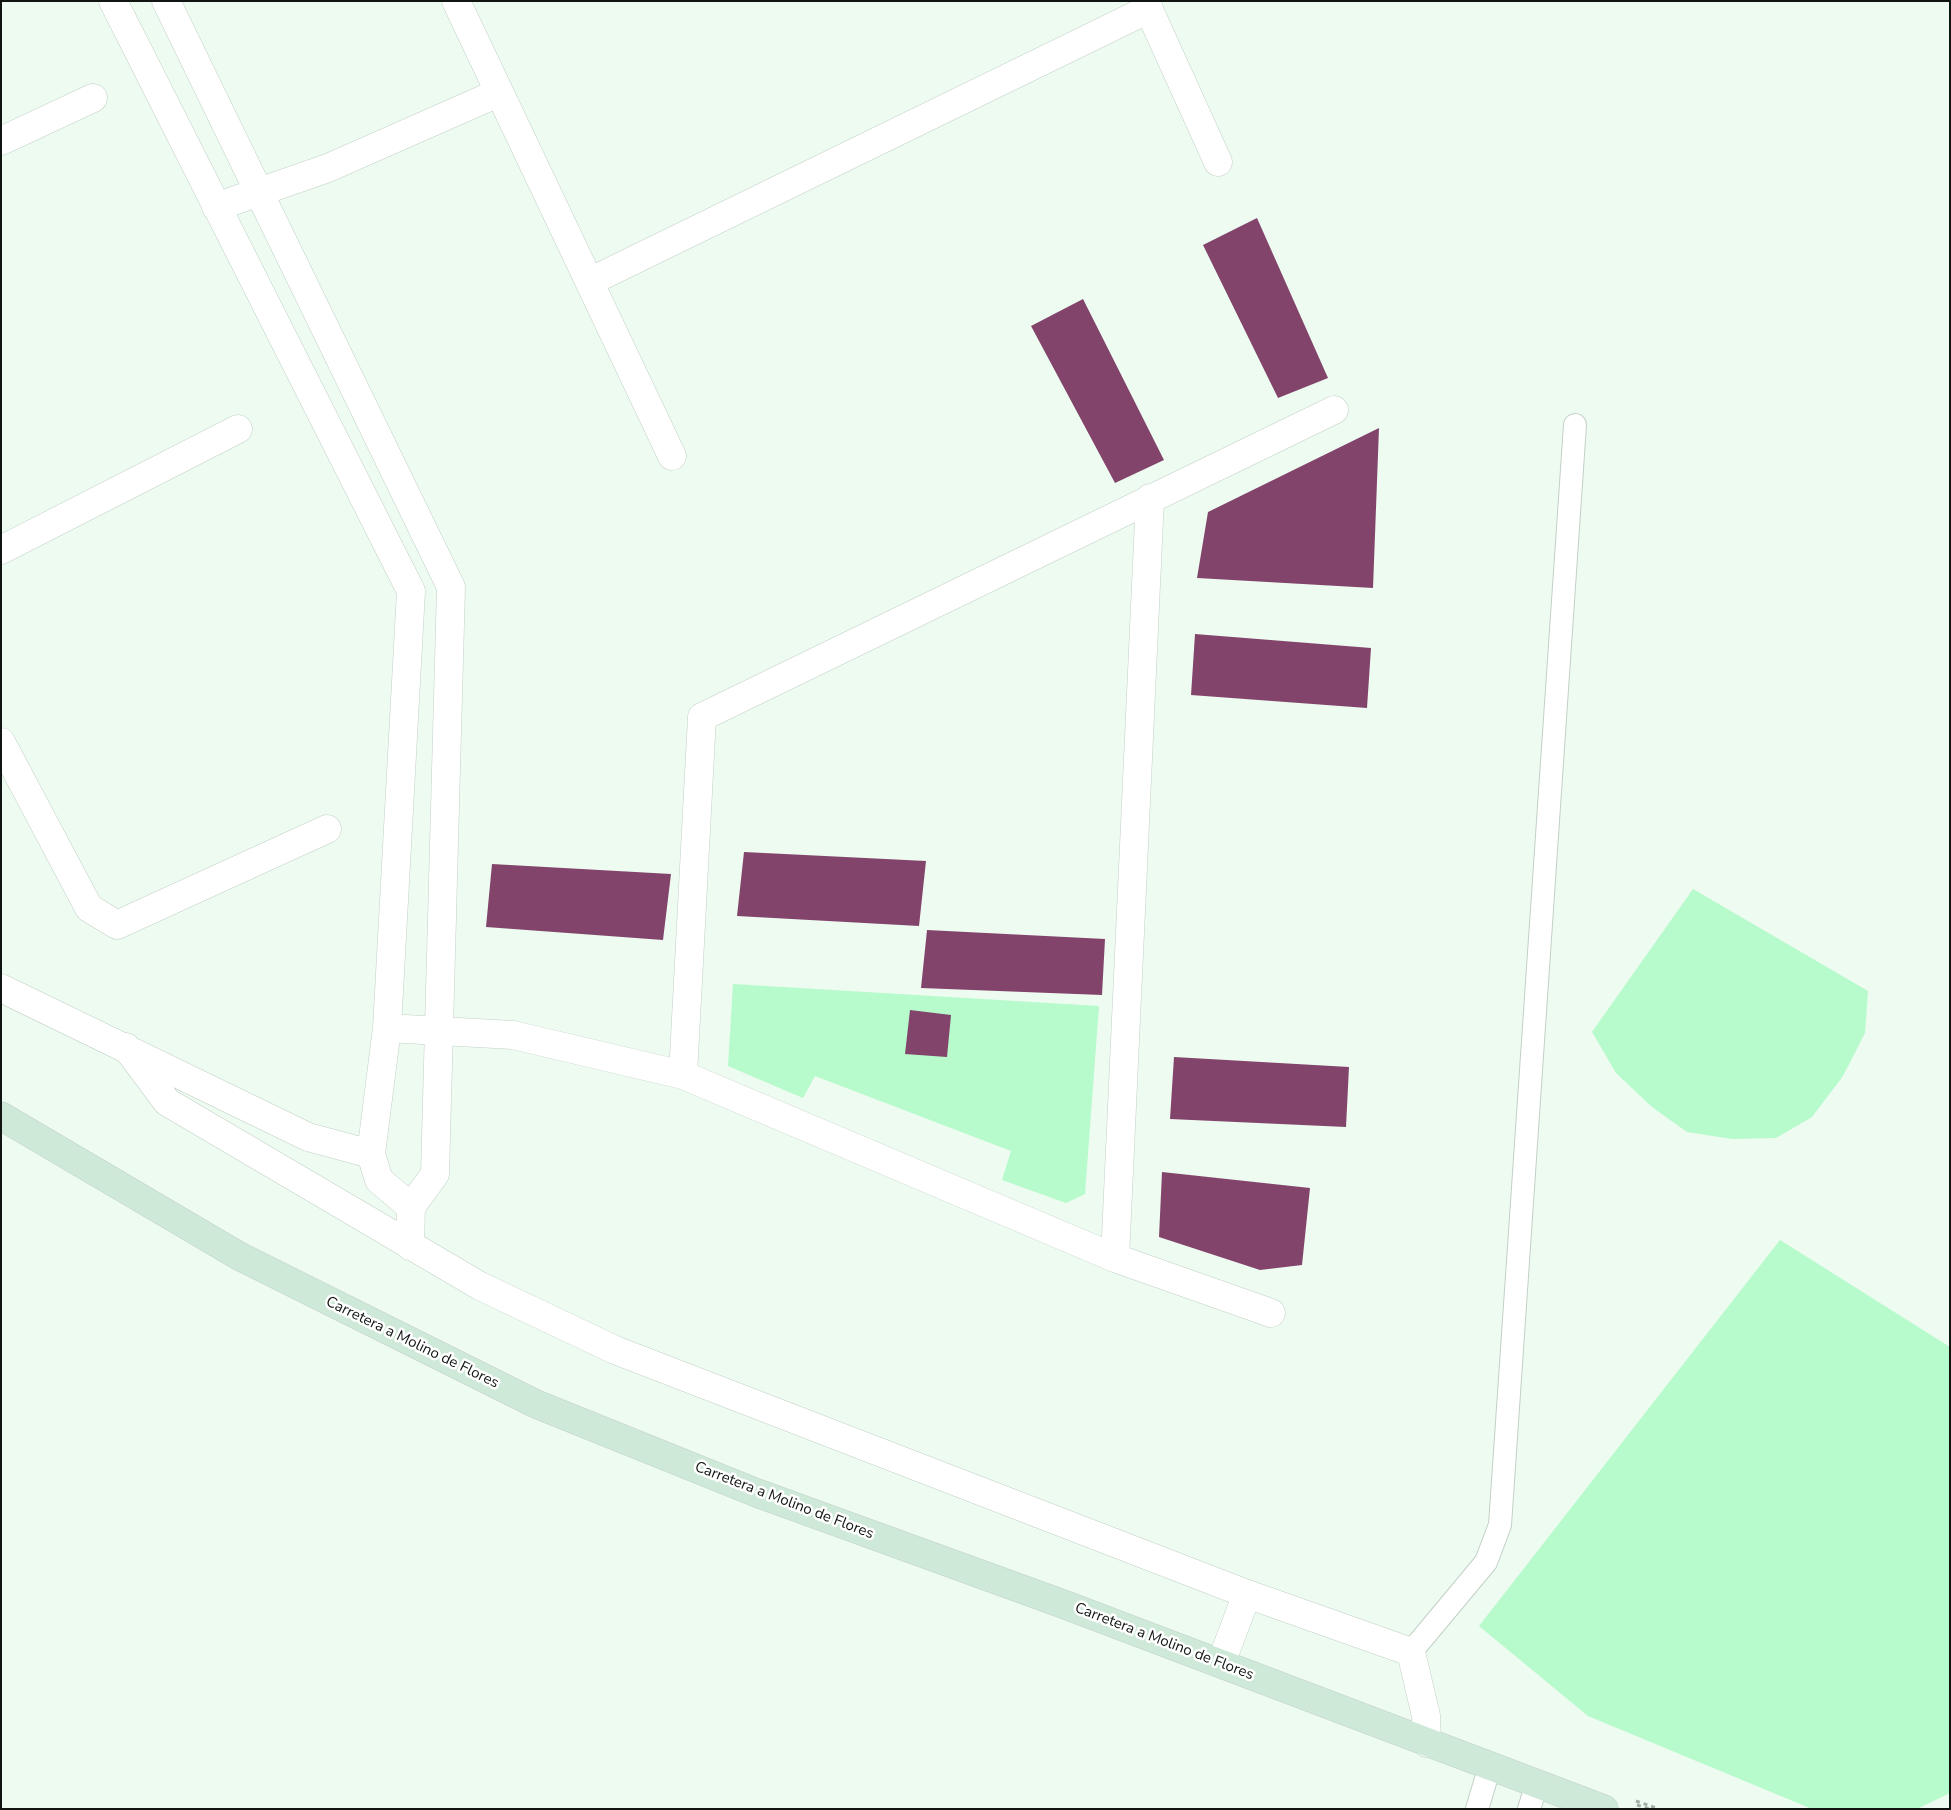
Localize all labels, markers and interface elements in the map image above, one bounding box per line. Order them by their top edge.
street label: Carretera a Molino de Flores [323,1293,501,1393]
street label: Carretera a Molino de Flores [692,1459,876,1543]
street label: Carretera a Molino de Flores [1072,1600,1256,1684]

